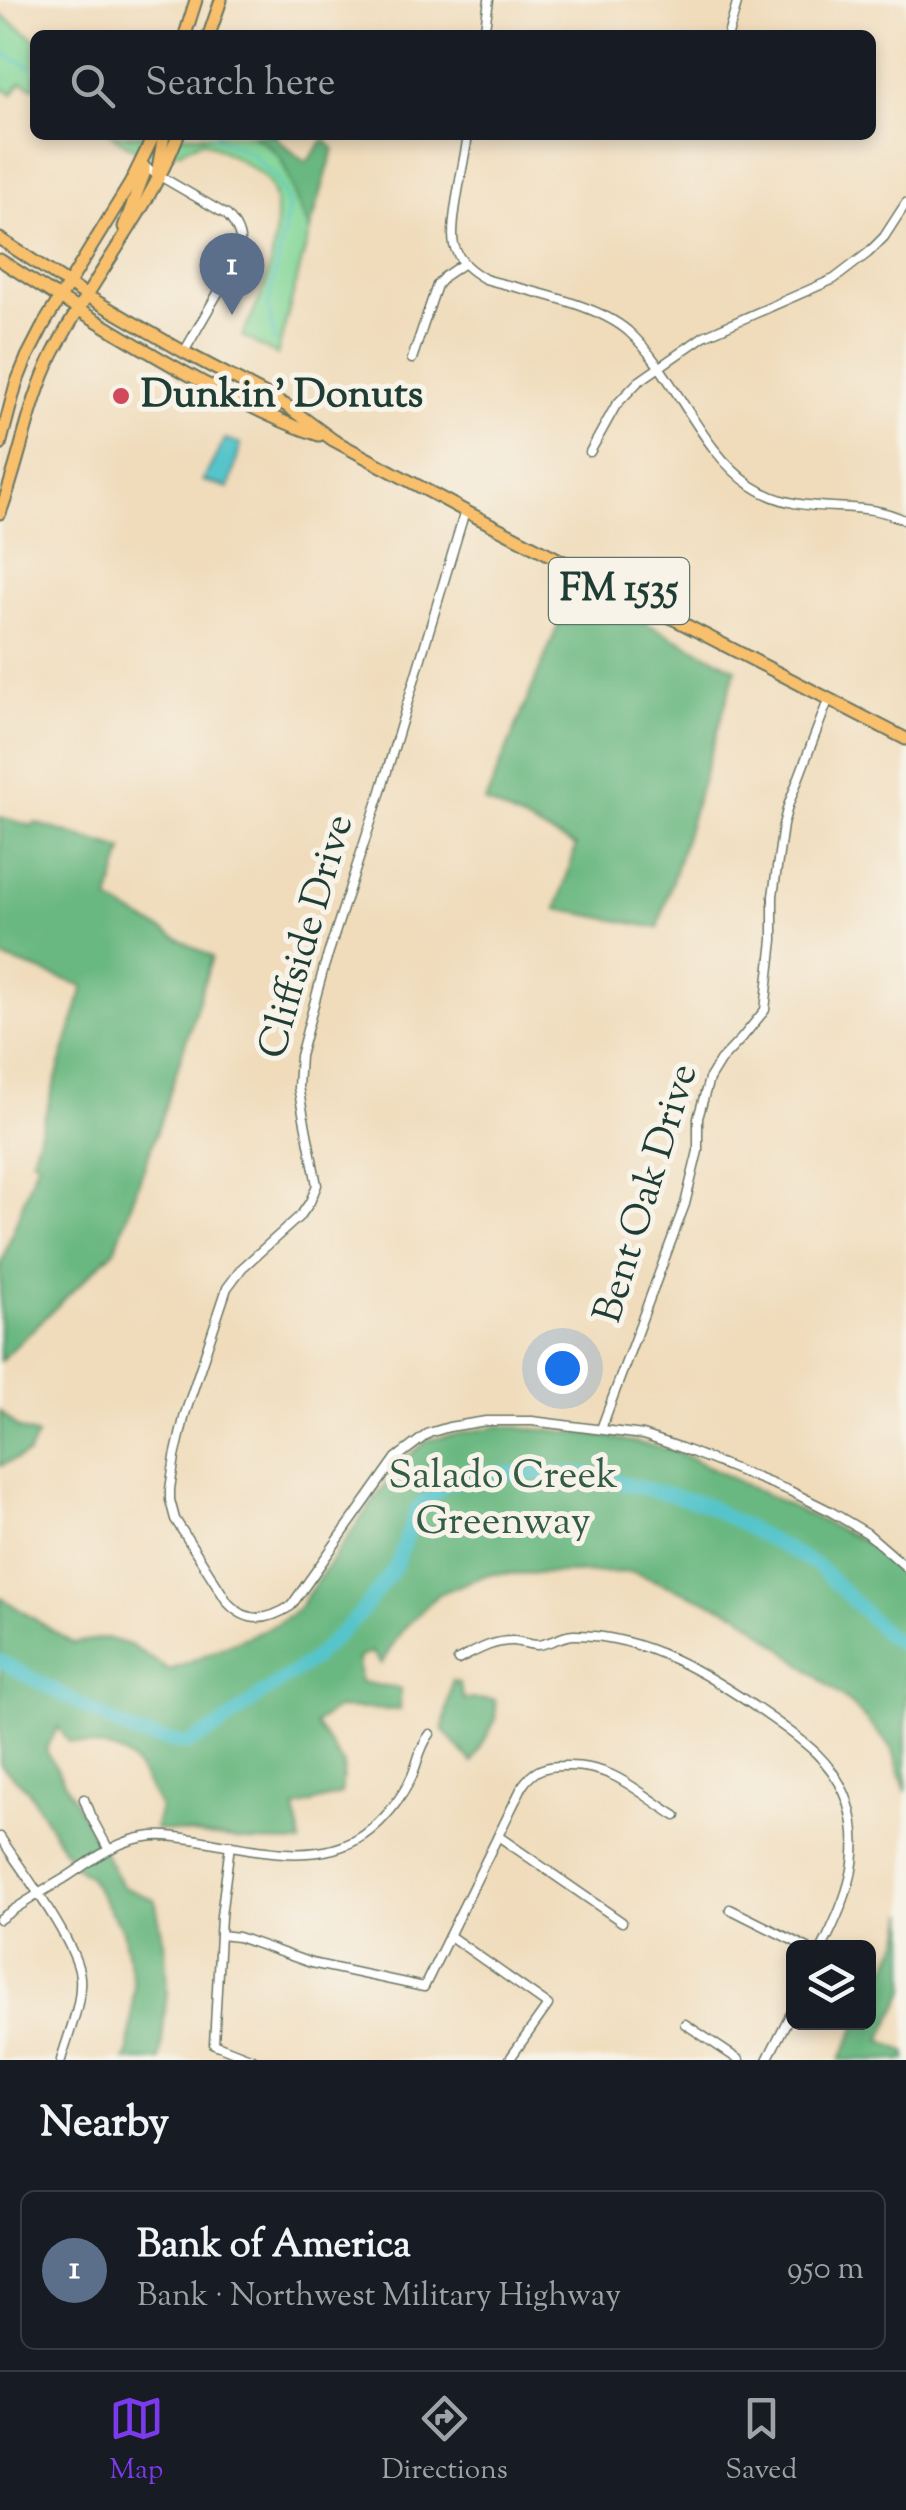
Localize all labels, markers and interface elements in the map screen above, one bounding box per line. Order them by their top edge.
search box [30,30,876,140]
icon: search [65,58,120,113]
text: Search here [145,58,336,112]
pin: 1 [200,232,264,315]
place label: Dunkin' Donuts [141,368,423,425]
marker: Dunkin' Donuts [110,385,132,407]
road number: FM 1535 [549,558,689,624]
street label: Cliffside Drive [246,808,370,1066]
street label: Bent Oak Drive [582,1057,714,1331]
your location [537,1343,588,1394]
park label: Salado Creek Greenway [388,1449,618,1552]
map controls [786,1940,876,2030]
button: layers [786,1940,876,2030]
text: Nearby [40,2095,169,2155]
text: Bank of America [137,2220,411,2274]
text: 1 [69,2247,80,2293]
text: 950 m [787,2247,864,2293]
text: Bank · Northwest Military Highway [137,2274,621,2320]
tab: Map [109,2391,164,2491]
tab: Directions [381,2391,508,2491]
tab: Saved [725,2391,797,2491]

